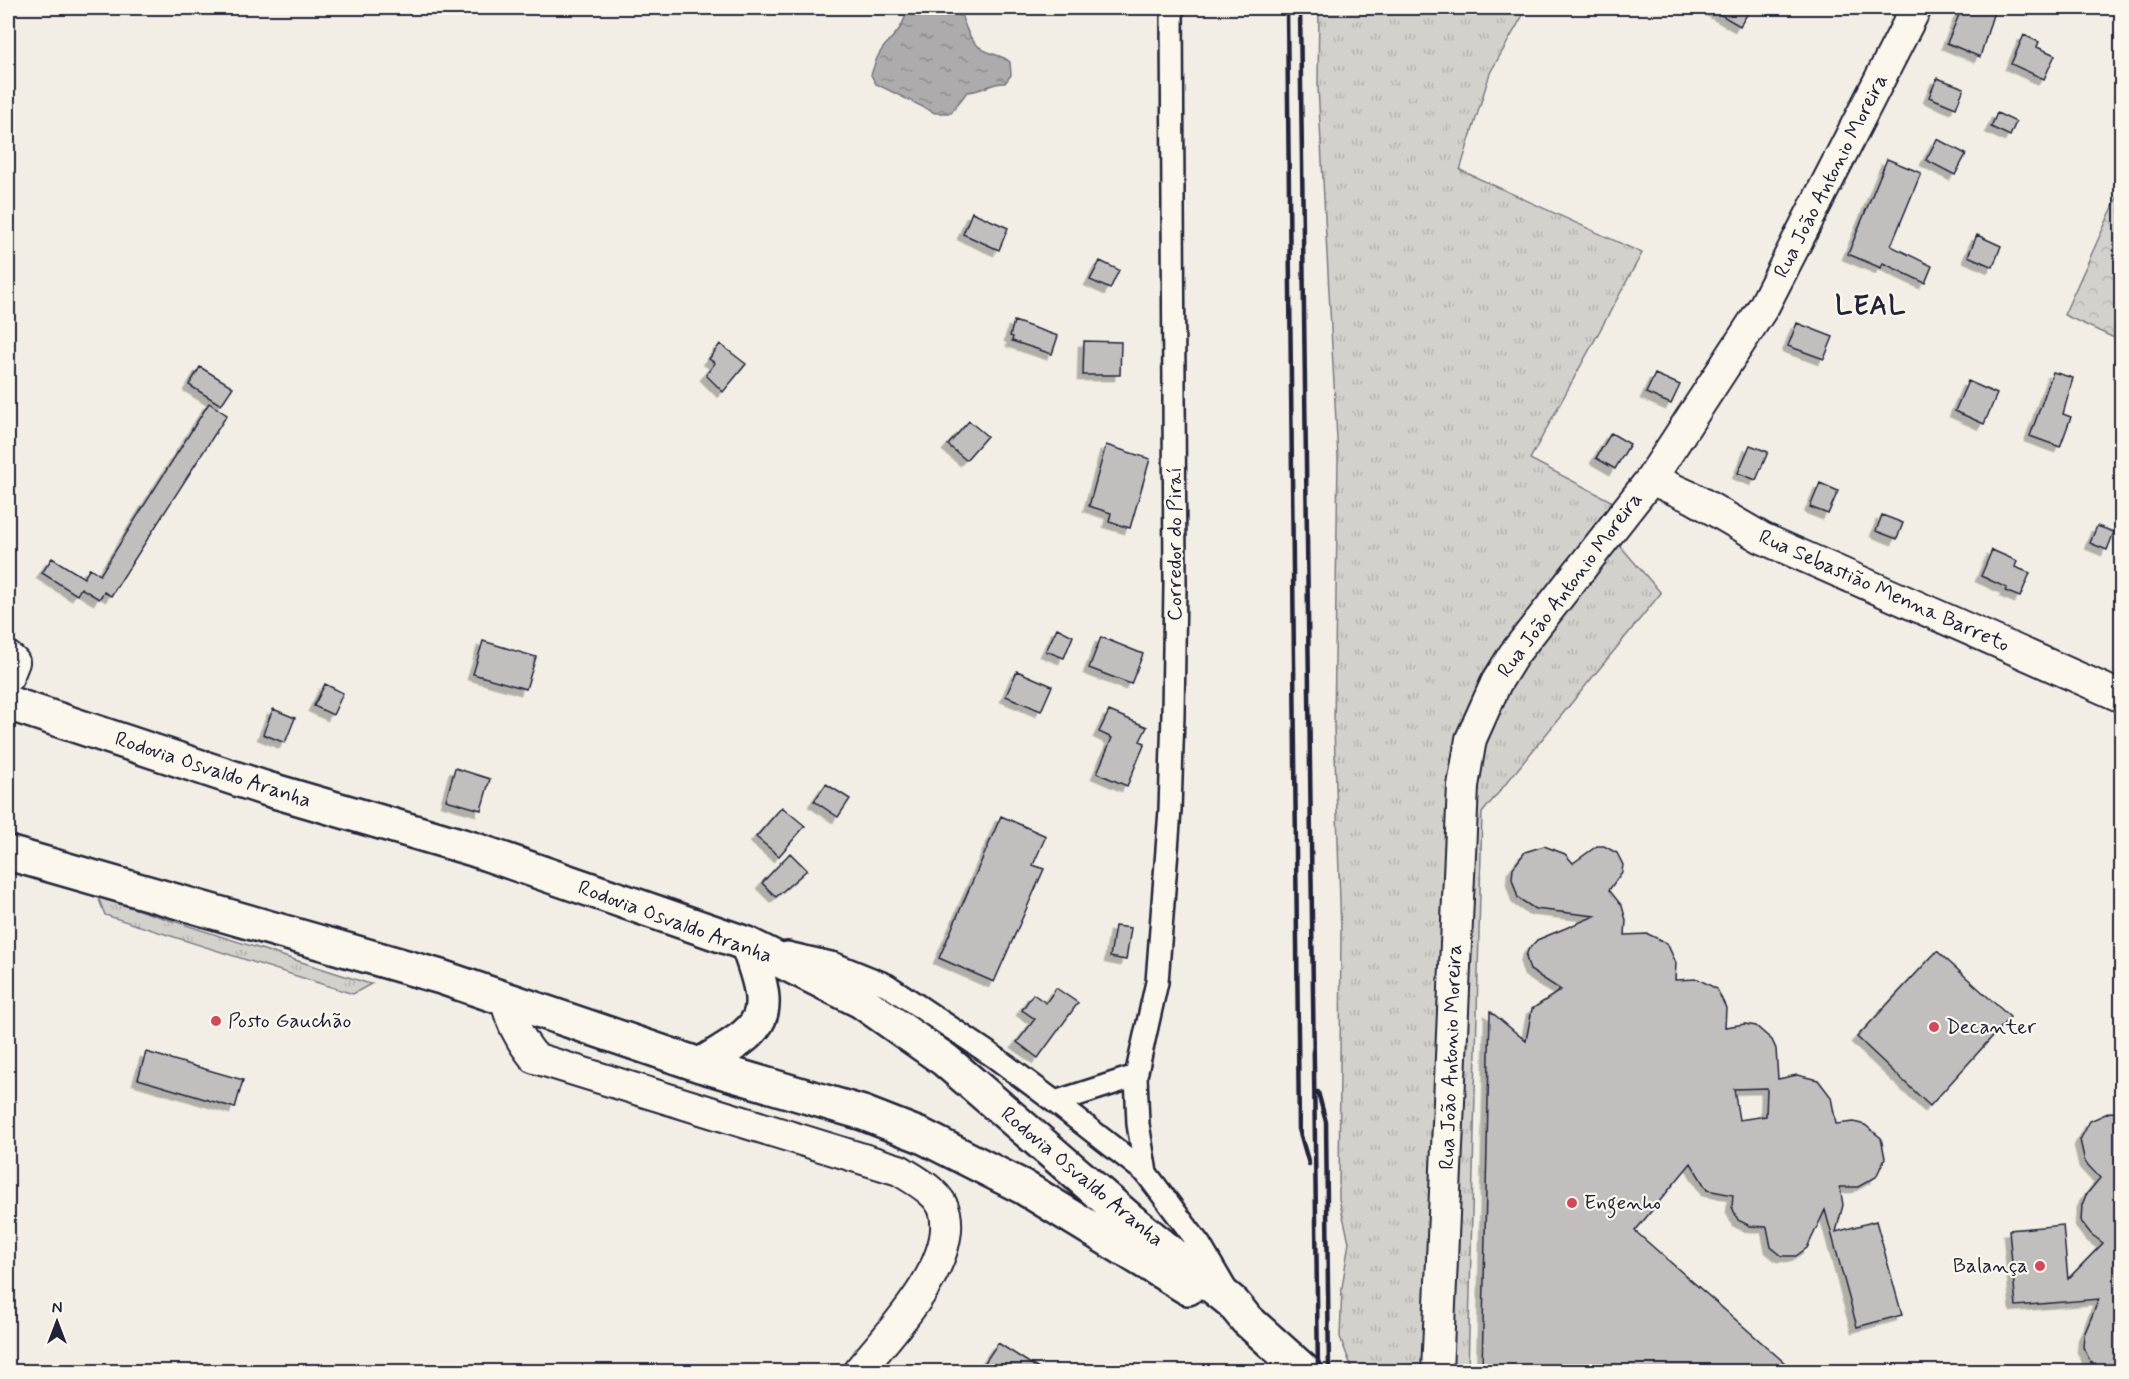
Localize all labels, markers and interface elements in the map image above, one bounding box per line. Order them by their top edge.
street label: Rua João Antonio Moreira [1767,69,1895,283]
district label: LEAL [1835,289,1907,324]
street label: Corredor do Piraí [1161,467,1189,621]
street label: Rua João Antonio Moreira [1491,487,1649,683]
street label: Rua Sebastião Menna Barreto [1754,523,2014,659]
street label: Rodovia Osvaldo Aranha [111,725,315,815]
street label: Rodovia Osvaldo Aranha [574,874,776,970]
street label: Rua João Antonio Moreira [1433,944,1469,1170]
place label: Posto Gauchão [228,1007,352,1035]
place label: Decanter [1946,1013,2036,1041]
marker: Posto Gauchão [209,1014,223,1028]
marker: Decanter [1927,1020,1941,1034]
street label: Rodovia Osvaldo Aranha [995,1100,1169,1254]
place label: Engenho [1584,1189,1661,1219]
marker: Engenho [1565,1196,1579,1210]
place label: Balança [1953,1252,2028,1280]
marker: Balança [2033,1259,2047,1273]
north arrow [27,1292,87,1352]
text: N [52,1298,62,1319]

